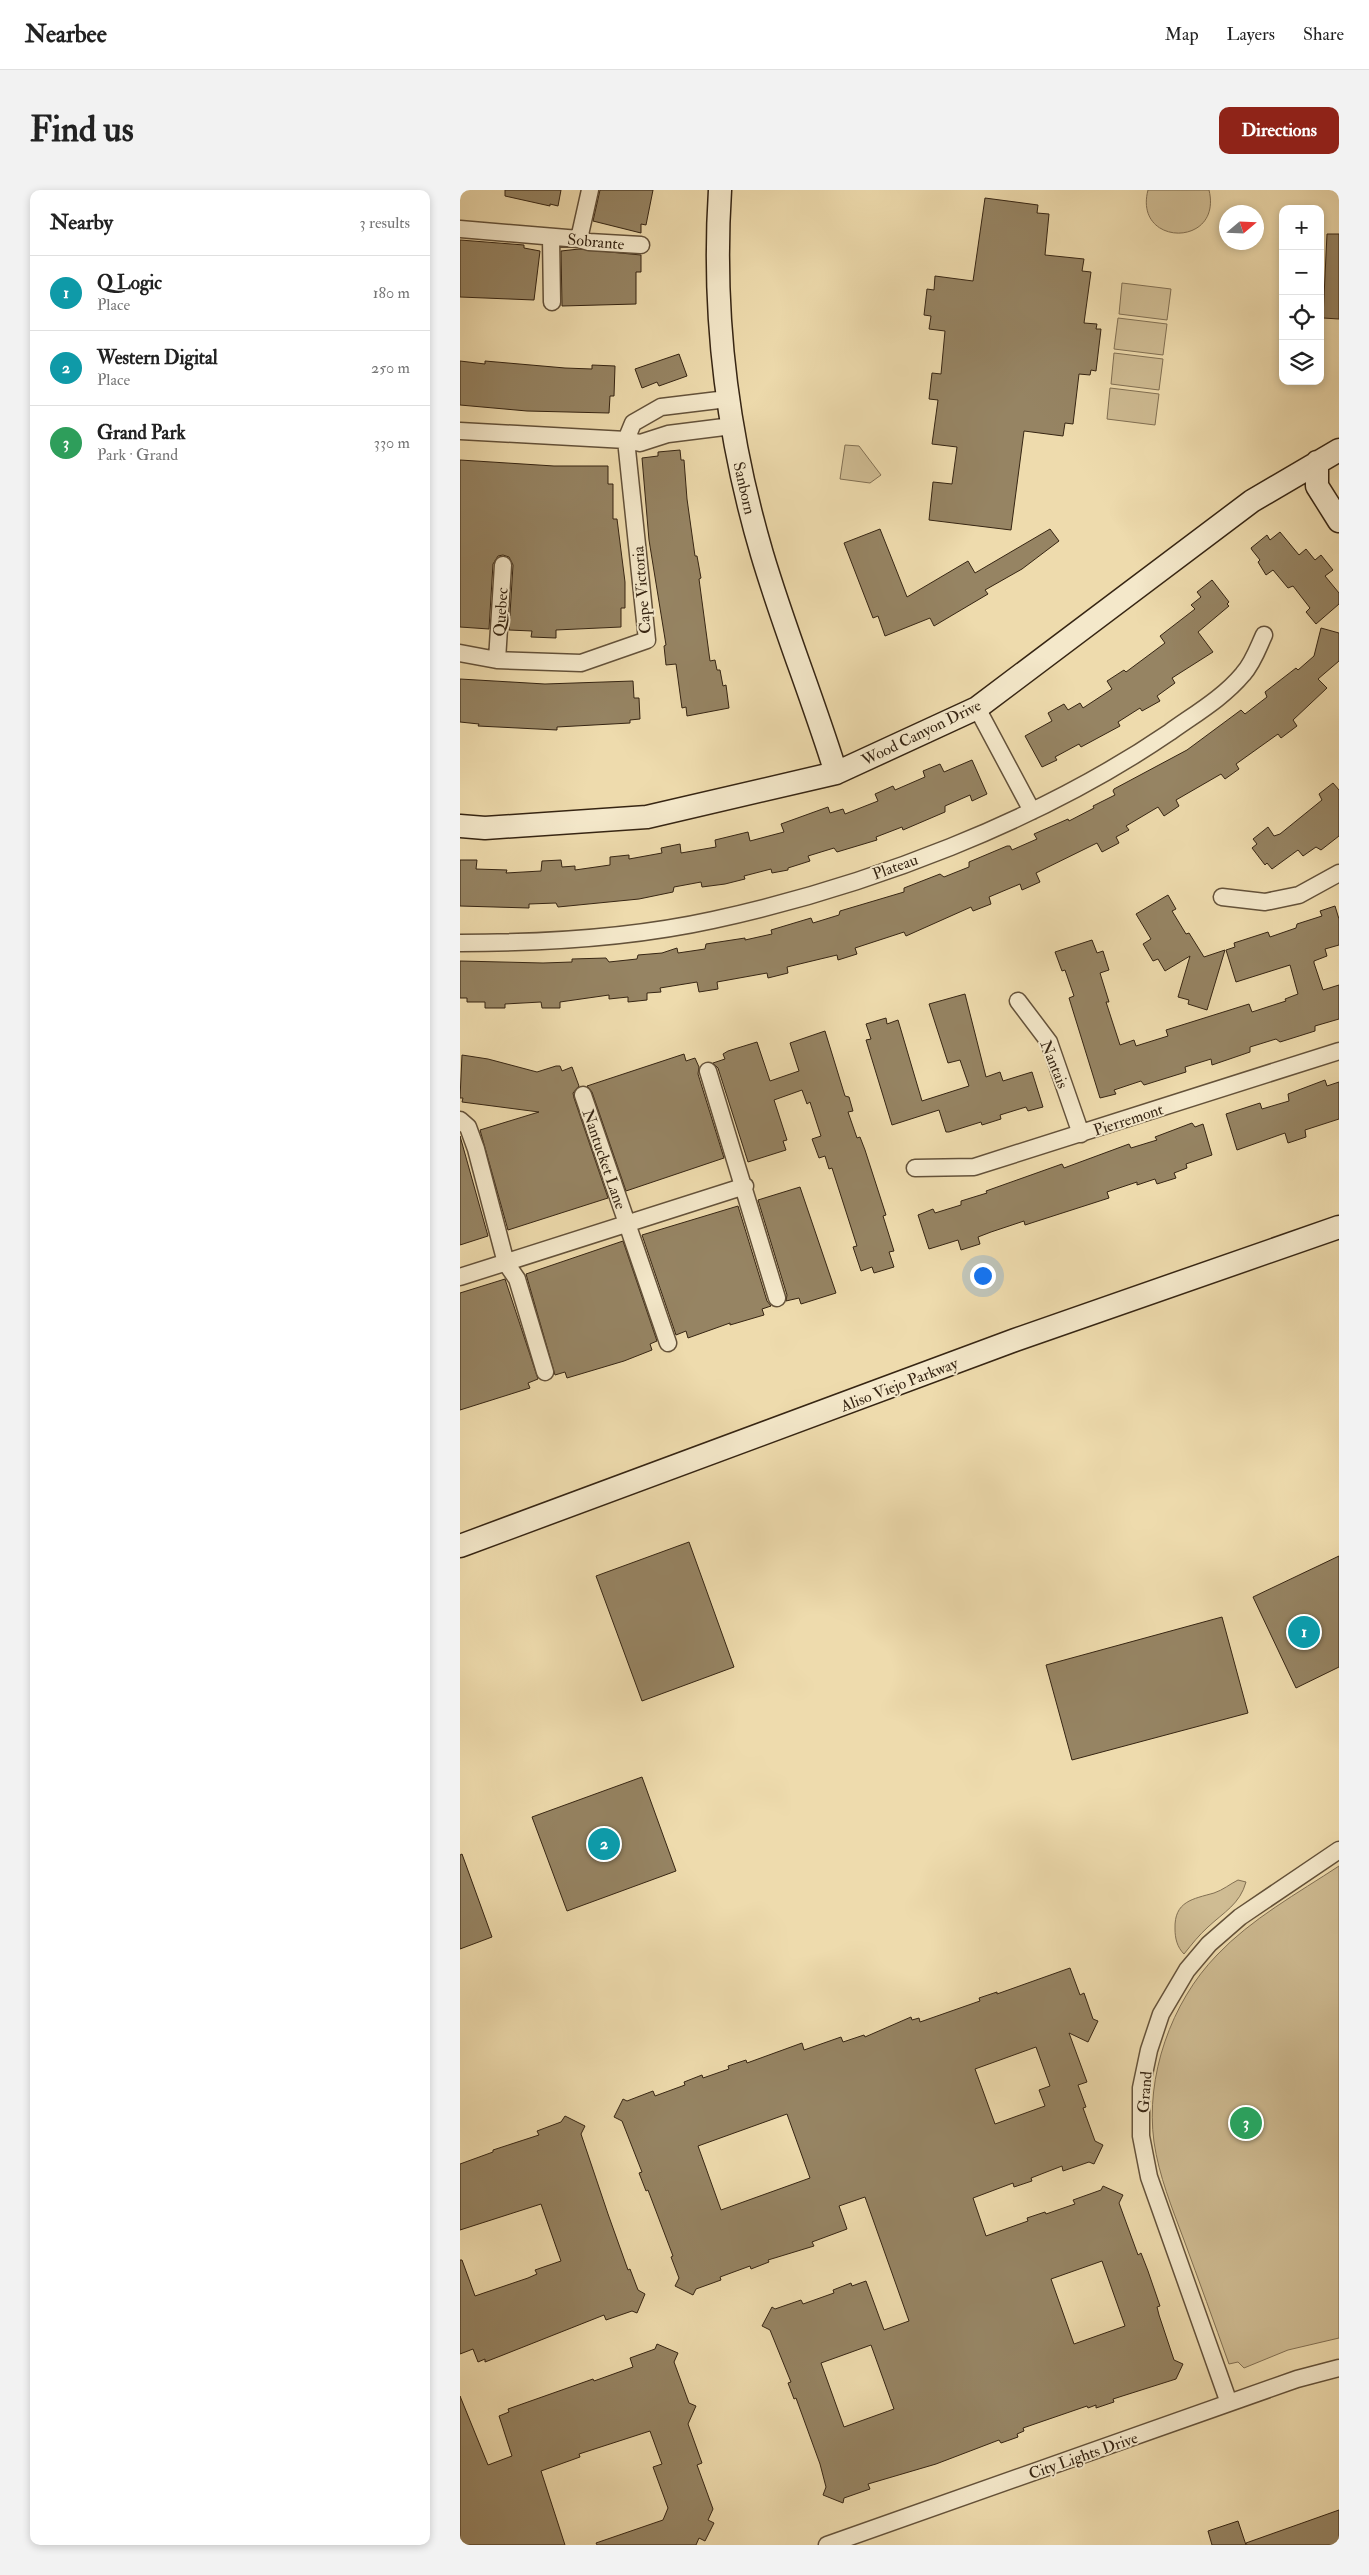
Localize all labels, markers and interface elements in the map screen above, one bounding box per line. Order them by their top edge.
text: Nearbee [25,19,107,50]
text: Map [1165,23,1199,46]
text: Layers [1227,23,1275,46]
text: Share [1303,23,1344,46]
button: Directions [1219,107,1339,154]
text: Find us [30,108,134,152]
north arrow [1219,205,1264,250]
map controls [1279,205,1324,385]
button: + [1279,205,1324,250]
text: Nearby [50,209,113,236]
text: 3 results [359,213,410,233]
street label: Sobrante [567,230,625,254]
button: − [1279,250,1324,295]
text: Q Logic [97,271,162,295]
text: 1 [63,283,69,303]
text: 180 m [373,283,410,303]
text: Place [97,295,130,315]
button: locate [1279,295,1324,340]
button: layers [1279,340,1324,385]
text: Western Digital [97,346,218,370]
text: 2 [62,358,70,378]
text: 250 m [371,358,410,378]
text: Place [97,370,130,390]
text: Grand Park [97,421,186,445]
text: 3 [63,433,69,453]
text: 330 m [374,433,410,453]
text: Park · Grand [97,445,178,465]
street label: Sanborn [728,460,760,517]
street label: Cape Victoria [628,545,657,635]
street label: Quebec [489,586,513,637]
street label: Wood Canyon Drive [857,695,985,771]
street label: Plateau [870,850,921,884]
street label: Nantais [1035,1037,1073,1091]
street label: Pierremont [1091,1099,1166,1141]
street label: Nantucket Lane [578,1107,631,1212]
your location [970,1263,996,1289]
street label: Aliso Viejo Parkway [837,1353,962,1417]
pin: 1 [1288,1613,1320,1651]
pin: 2 [588,1825,620,1863]
street label: Grand [1133,2070,1157,2114]
pin: 3 [1230,2104,1262,2142]
street label: City Lights Drive [1026,2428,1141,2484]

